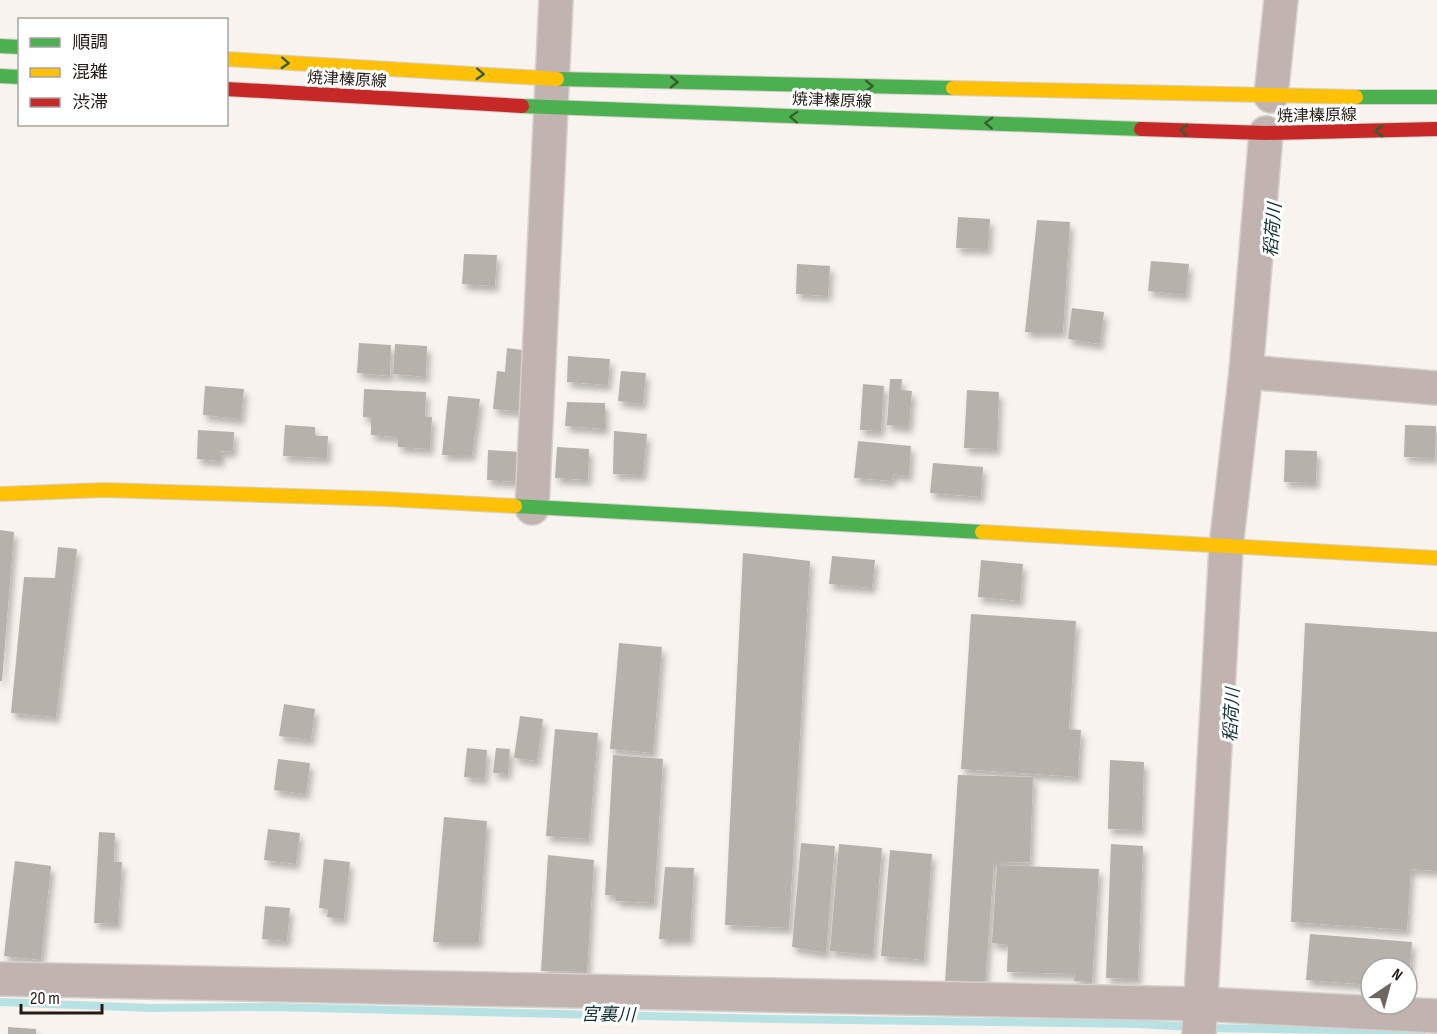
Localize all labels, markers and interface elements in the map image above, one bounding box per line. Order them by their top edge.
legend [18,18,228,126]
text: 順調 [72,32,108,53]
one-way arrow [280,56,289,69]
text: 混雑 [72,62,108,83]
street label: 焼津榛原線 [307,68,387,92]
one-way arrow [475,68,484,81]
one-way arrow [670,76,679,88]
one-way arrow [865,80,874,93]
street label: 焼津榛原線 [792,90,872,112]
text: 渋滞 [72,92,108,113]
street label: 焼津榛原線 [1277,106,1357,126]
one-way arrow [789,110,798,123]
one-way arrow [984,117,993,130]
one-way arrow [1179,124,1188,137]
one-way arrow [1374,125,1383,137]
water label: 稻荷川 [1260,200,1286,258]
water label: 稻荷川 [1220,685,1244,743]
north arrow [1359,956,1419,1016]
text: N [1388,965,1406,985]
scale bar [21,977,102,1015]
text: 20 m [30,988,60,1009]
water label: 宮裏川 [581,1004,637,1026]

